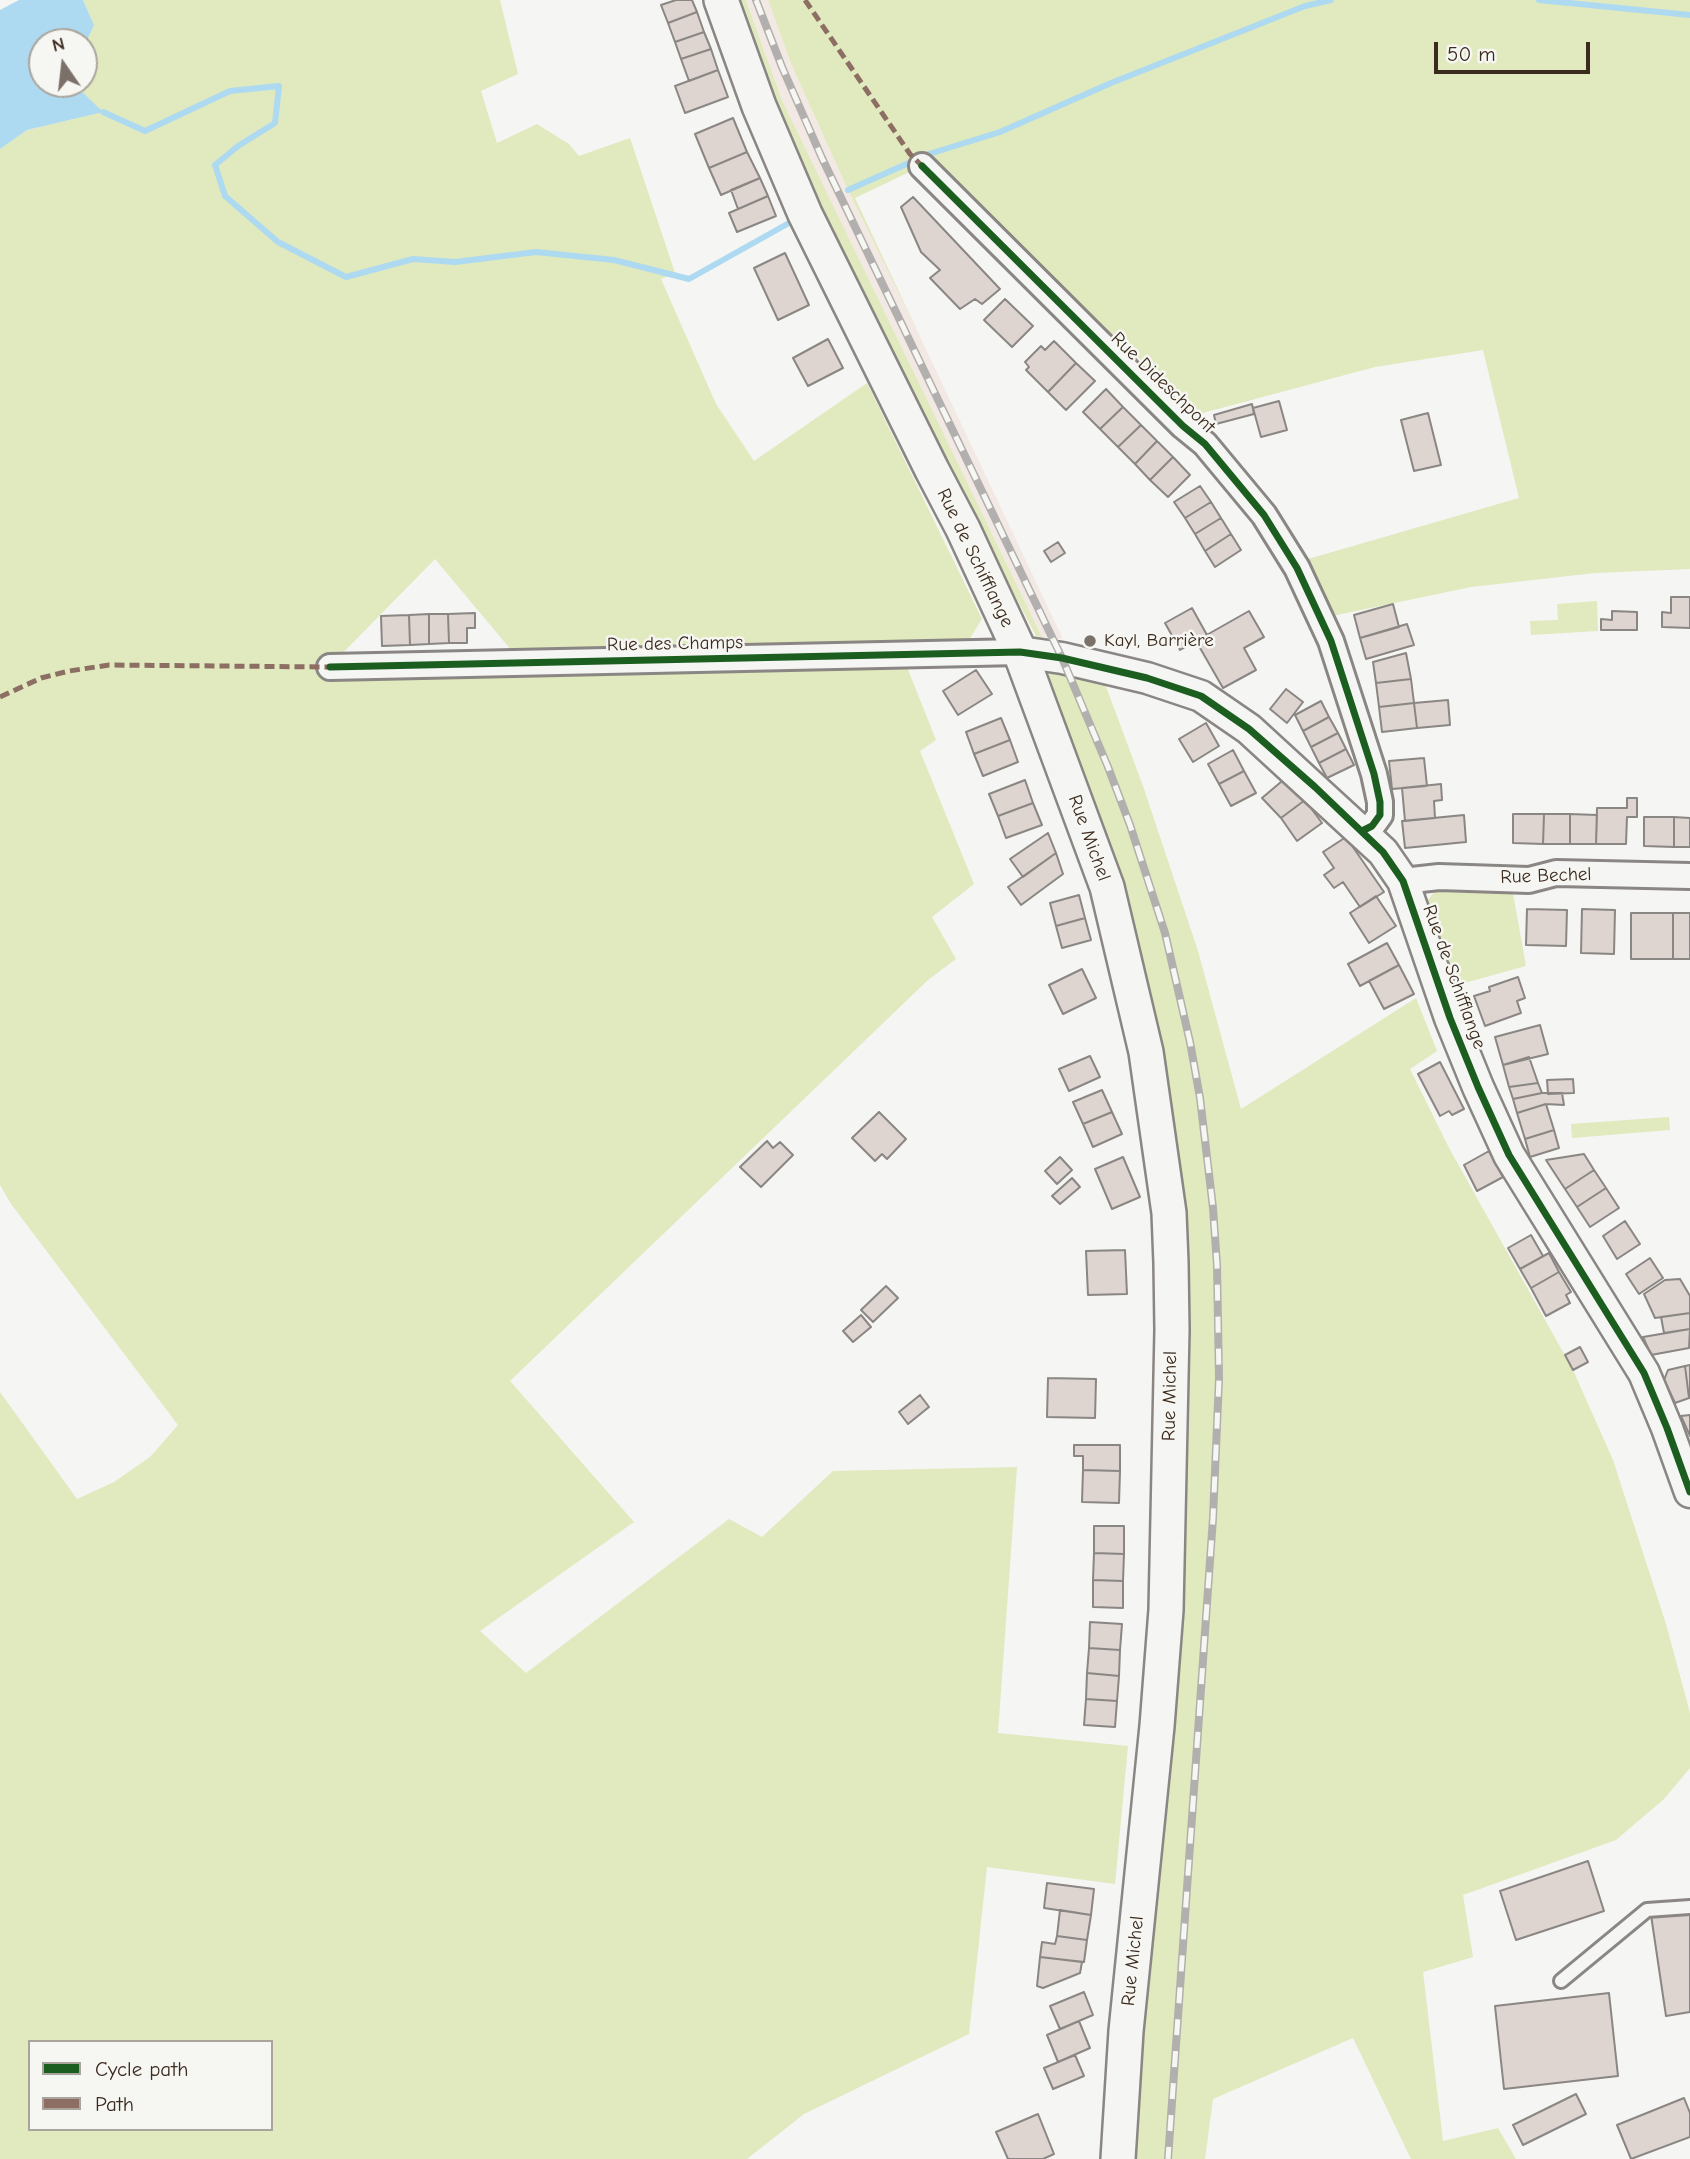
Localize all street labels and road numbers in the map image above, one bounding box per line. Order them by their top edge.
street label: Rue Dideschpont [1106,328,1220,438]
street label: Rue de Schifflange [932,485,1018,631]
street label: Rue des Champs [607,631,743,657]
street label: Rue Michel [1063,792,1115,884]
street label: Rue Bechel [1500,863,1592,889]
street label: Rue de Schifflange [1417,902,1491,1052]
street label: Rue Michel [1158,1351,1182,1441]
street label: Rue Michel [1117,1915,1149,2007]

